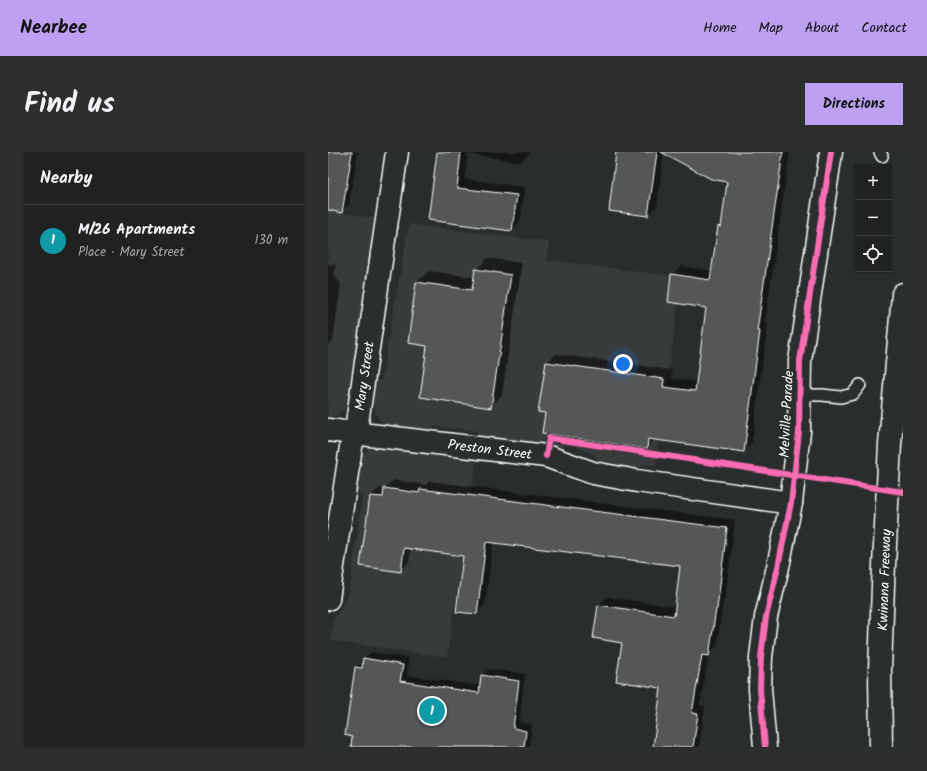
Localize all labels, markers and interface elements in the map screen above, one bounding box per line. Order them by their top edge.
text: Nearbee [20,13,87,43]
text: Home [703,17,737,39]
text: Map [759,17,783,39]
text: About [805,17,839,39]
text: Contact [861,17,907,39]
text: Find us [24,82,115,127]
button: Directions [805,83,903,125]
map controls [855,164,891,272]
button: + [855,164,891,200]
text: Nearby [40,165,92,192]
button: − [855,200,891,236]
text: M/26 Apartments [78,218,195,242]
text: 1 [51,230,55,251]
text: 130 m [254,230,288,251]
button: locate [855,236,891,272]
text: Place · Mary Street [78,242,184,263]
street label: Mary Street [349,339,381,412]
your location [613,354,633,374]
street label: Melville Parade [774,369,800,458]
street label: Preston Street [446,434,534,466]
street label: Kwinana Freeway [872,528,898,631]
pin: 1 [419,696,445,726]

